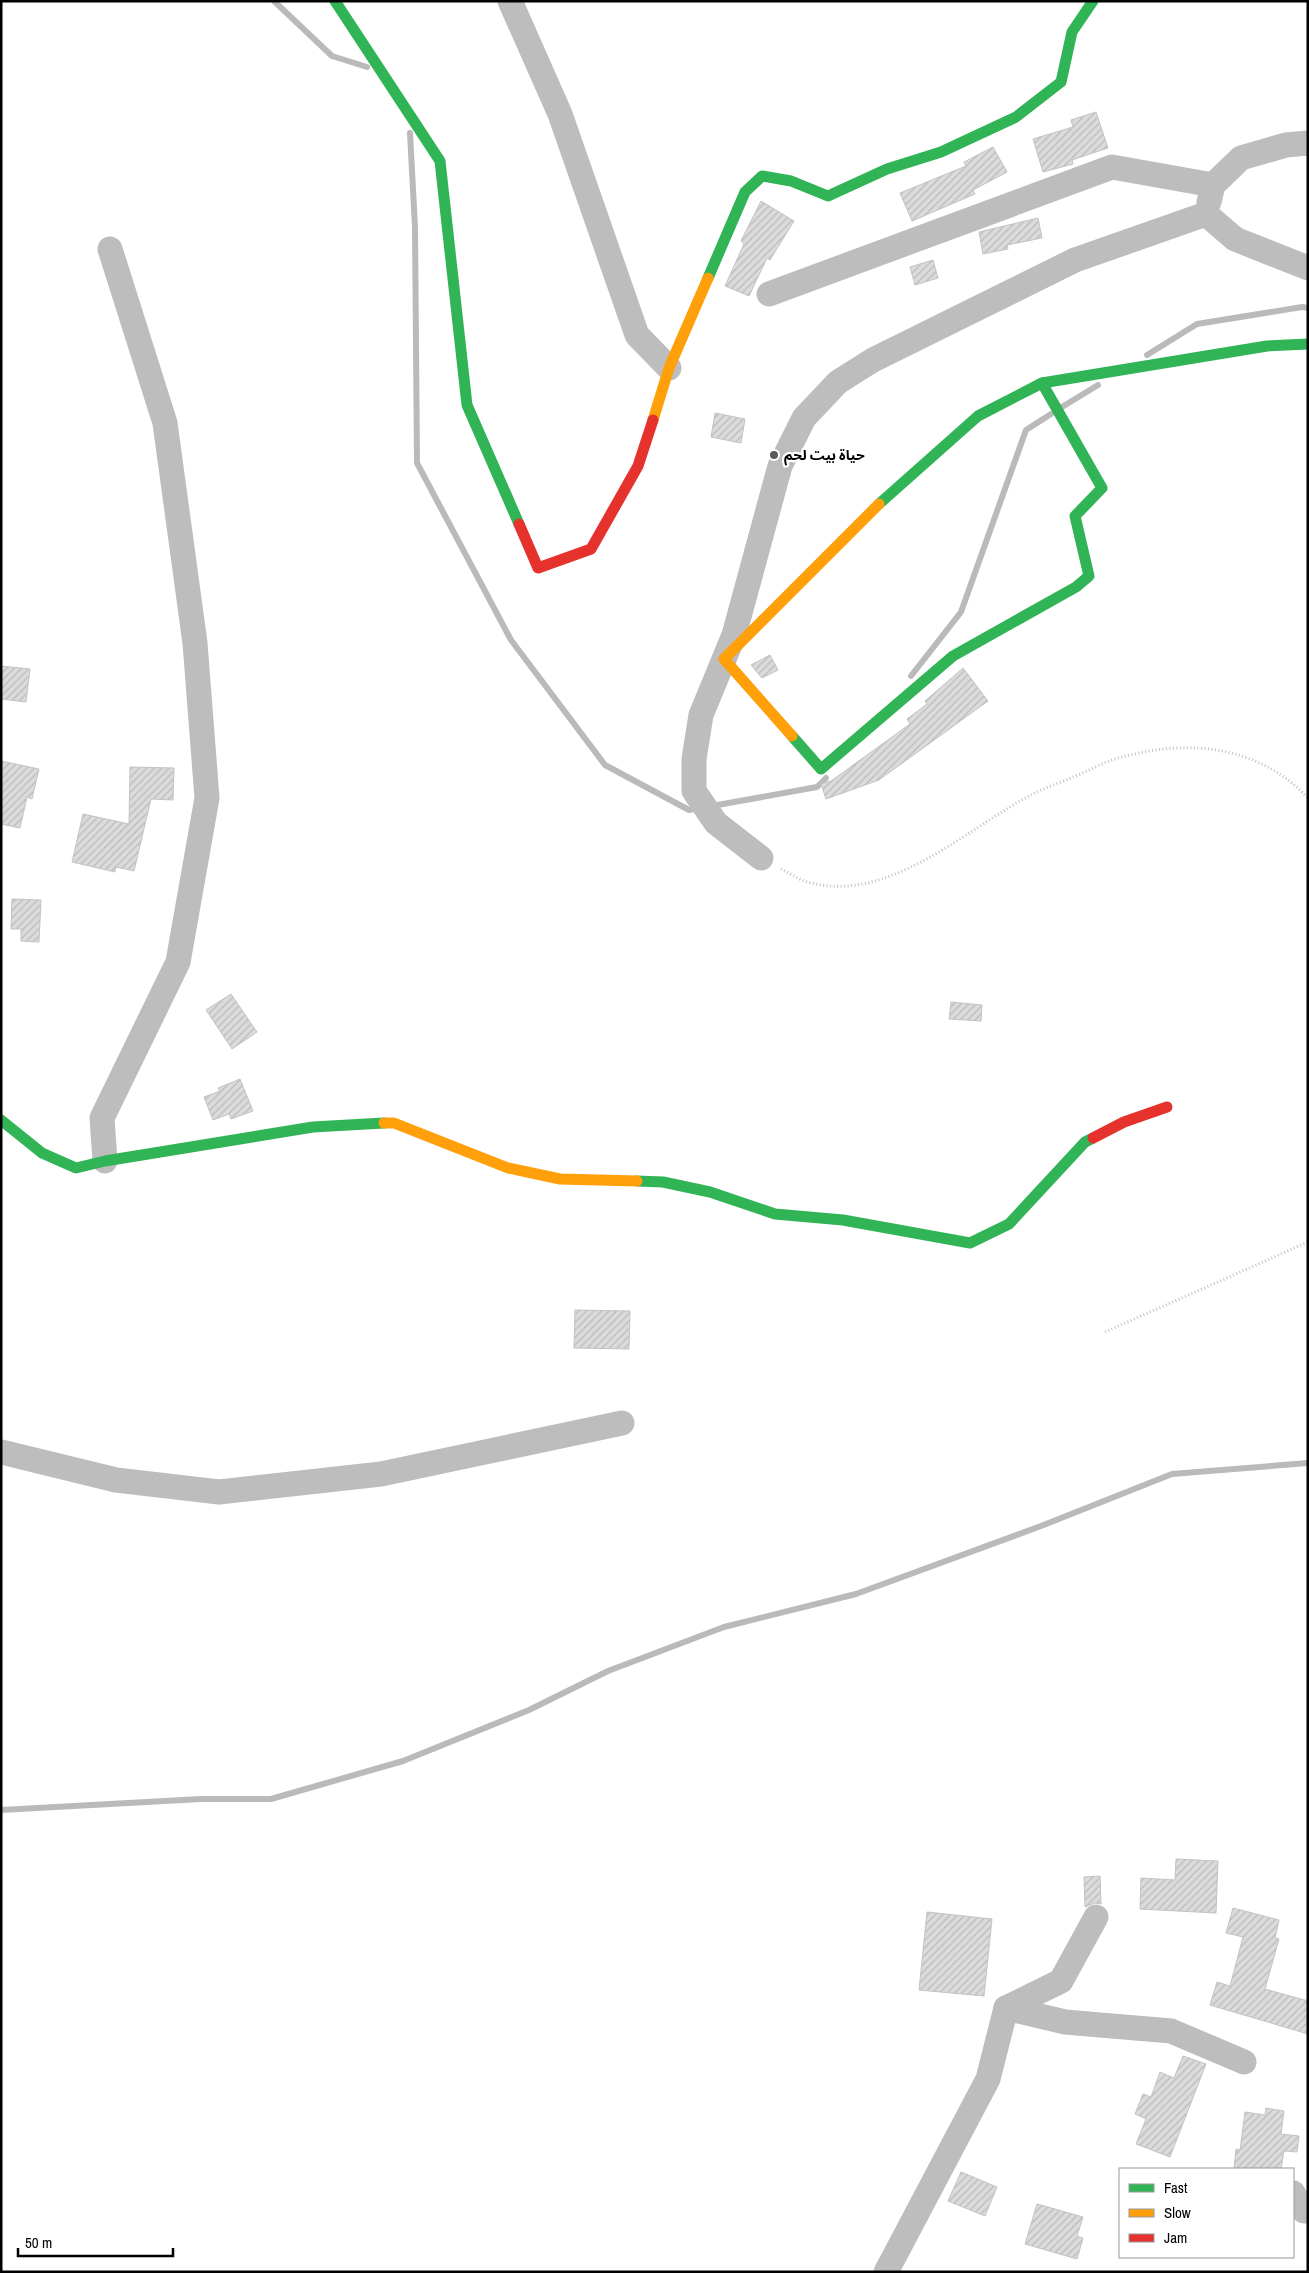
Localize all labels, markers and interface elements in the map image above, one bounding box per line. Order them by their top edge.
place label: حياة بيت لحم [784,446,865,466]
marker: حياة بيت لحم [768,449,780,461]
legend [1119,2168,1294,2258]
text: Fast [1164,2177,1188,2198]
text: Slow [1164,2202,1191,2223]
scale bar [18,2226,172,2258]
text: Jam [1164,2227,1187,2248]
text: 50 m [25,2232,52,2253]

